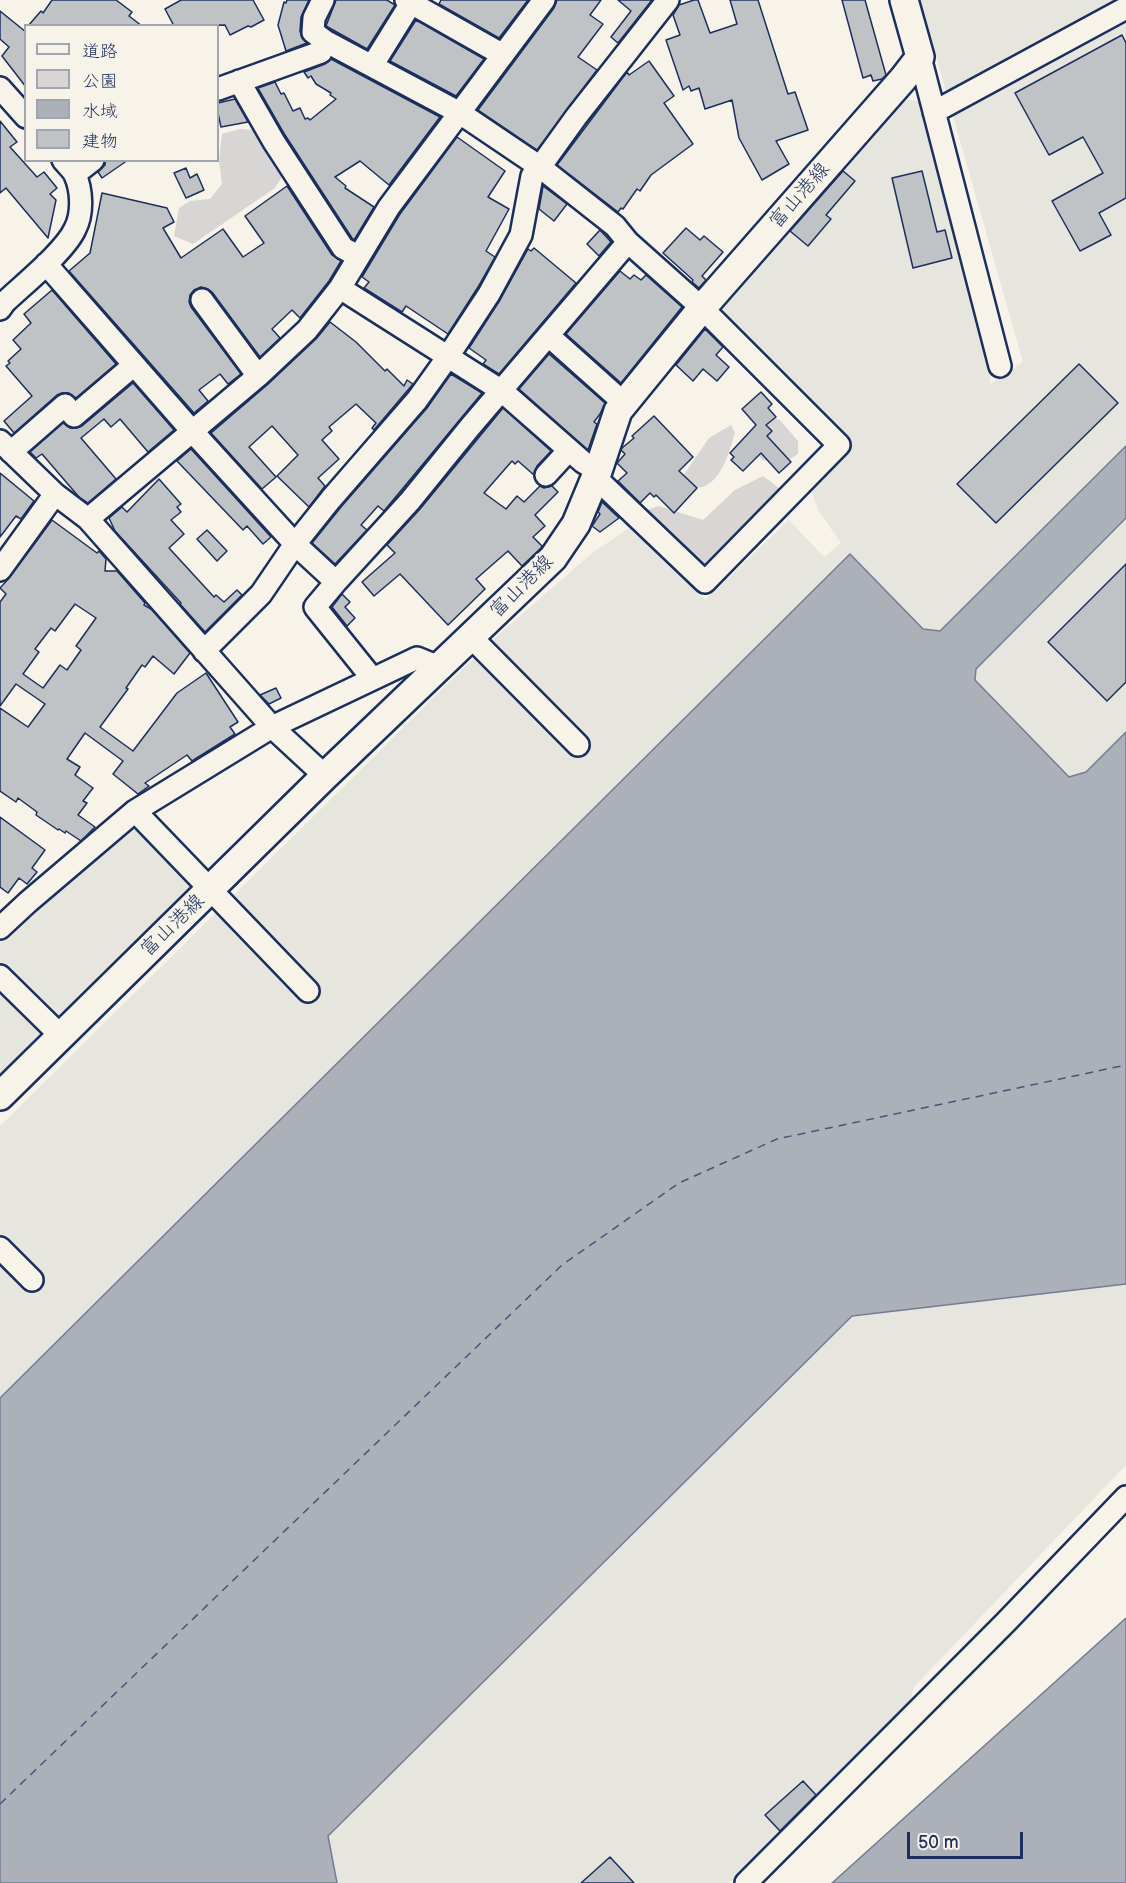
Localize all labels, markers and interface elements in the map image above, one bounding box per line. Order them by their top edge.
legend [24,24,219,162]
text: 道路 [82,41,118,62]
text: 公園 [82,71,118,92]
text: 水域 [82,101,118,122]
text: 建物 [82,131,118,152]
street label: 富山港線 [765,158,835,234]
street label: 富山港線 [485,550,559,624]
street label: 富山港線 [136,890,210,962]
scale bar [910,1820,1026,1858]
text: 50 m [918,1832,959,1853]

